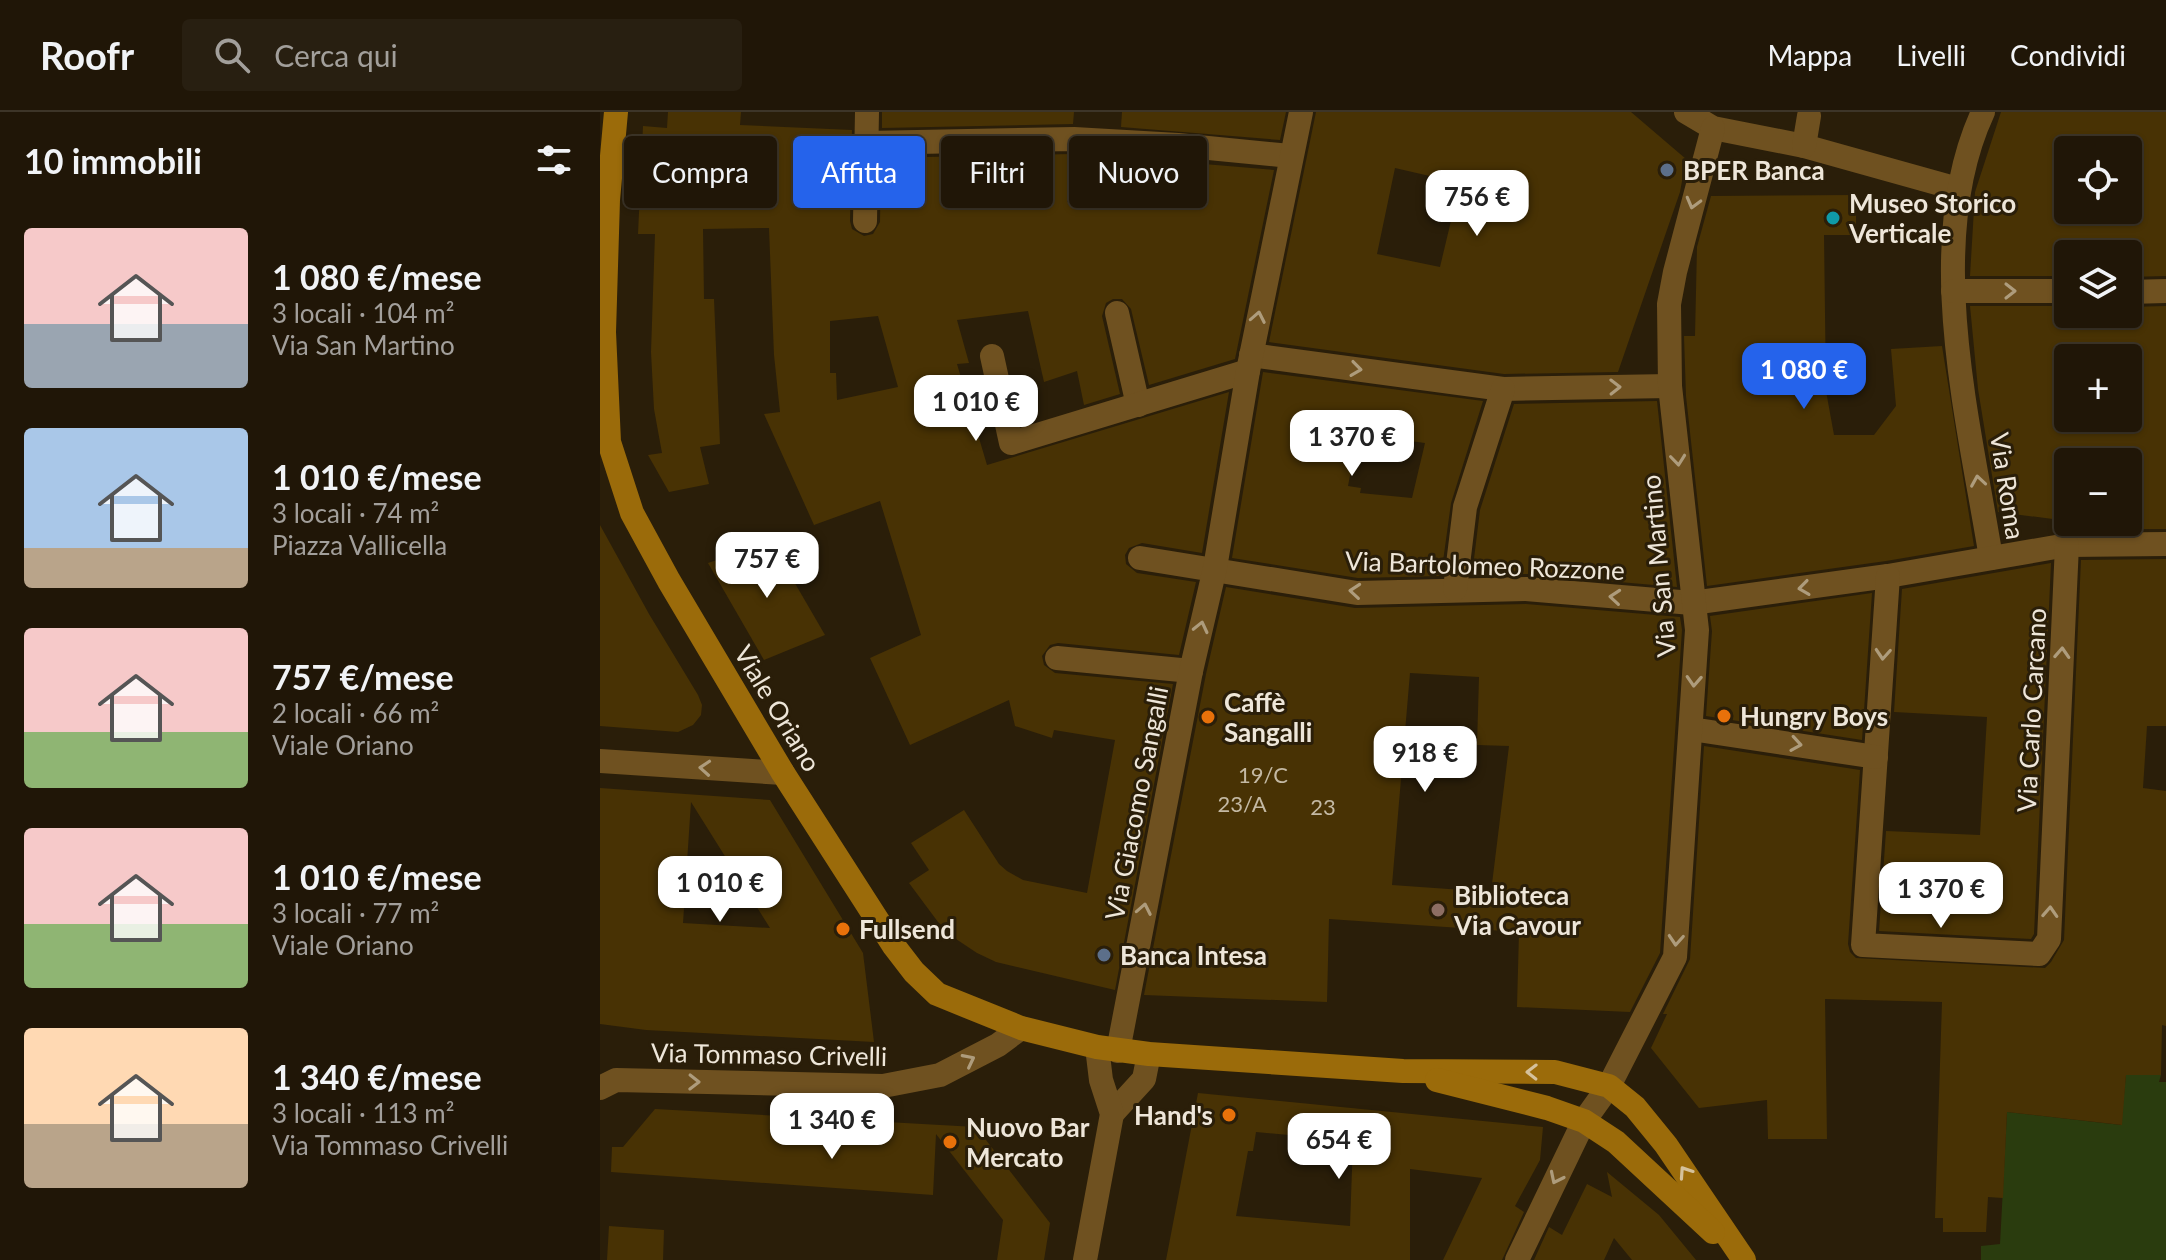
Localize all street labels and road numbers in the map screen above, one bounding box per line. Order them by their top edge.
street label: Via Roma [1984,430,2032,542]
street label: Via San Martino [1634,474,1682,658]
street label: Via Bartolomeo Rozzone [1345,544,1625,586]
street label: Via Carlo Carcano [2010,607,2052,813]
street label: Viale Oriano [728,639,828,777]
street label: Via Giacomo Sangalli [1098,683,1174,923]
street label: Via Tommaso Crivelli [651,1036,887,1072]

